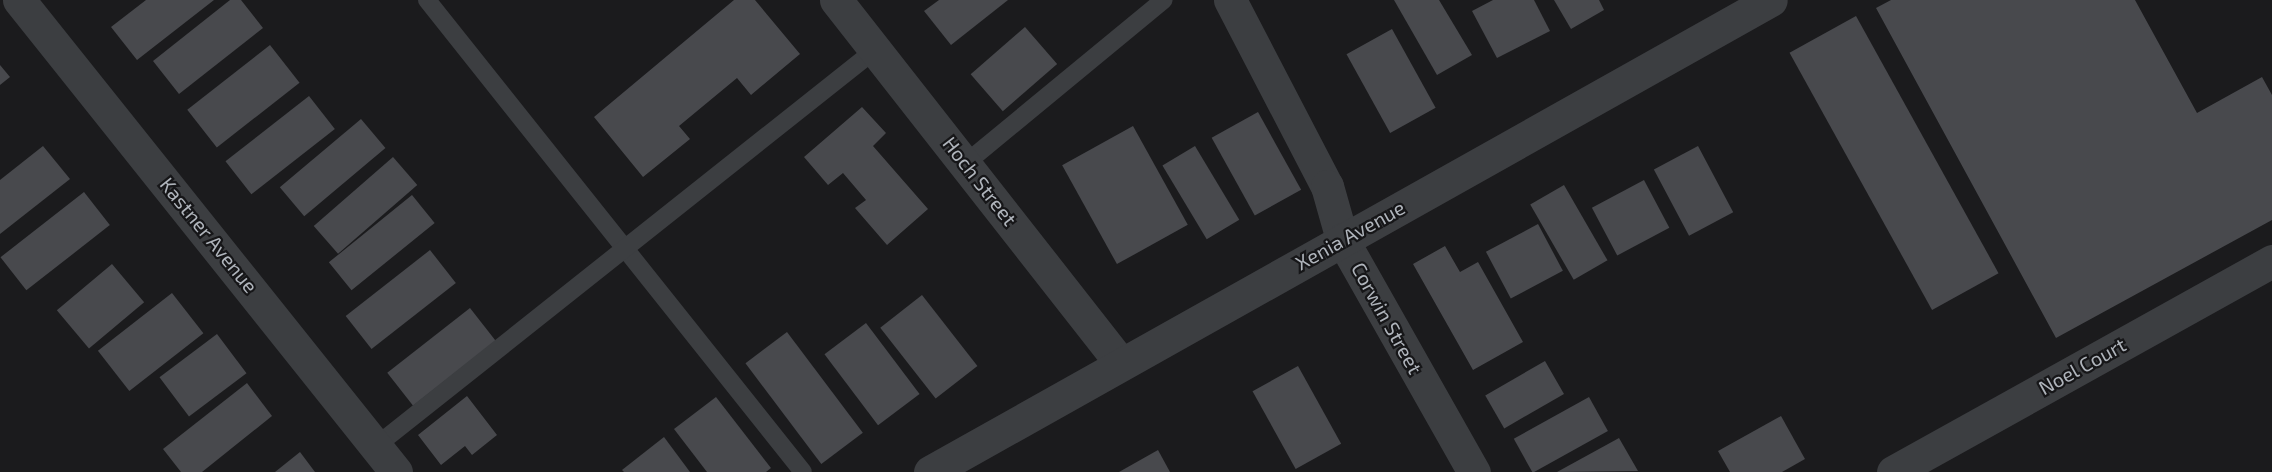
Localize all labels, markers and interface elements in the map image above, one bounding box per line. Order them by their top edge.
street label: Hoch Street [938,132,1022,230]
street label: Kastner Avenue [155,172,263,298]
street label: Xenia Avenue [1291,195,1409,275]
street label: Corwin Street [1346,258,1428,378]
street label: Noel Court [2034,332,2130,400]

